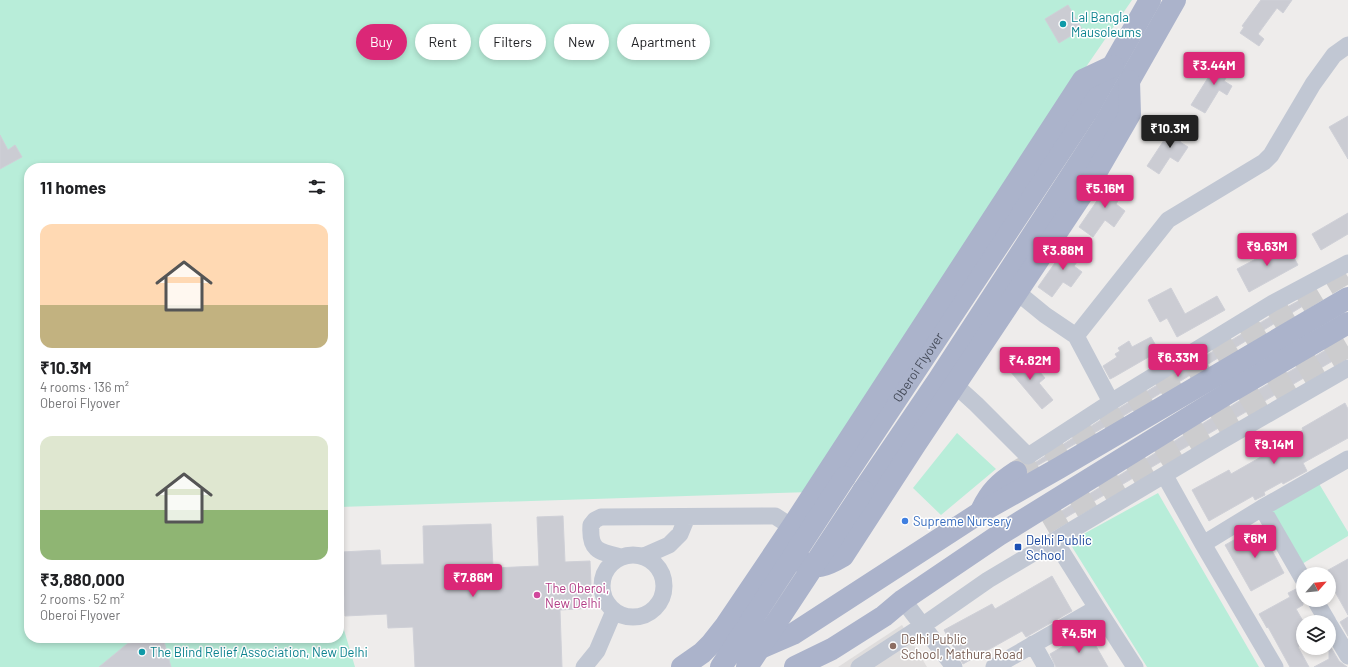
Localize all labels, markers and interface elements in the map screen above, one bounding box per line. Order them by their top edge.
place label: Lal Bangla Mausoleums [1071,9,1141,40]
marker: Lal Bangla Mausoleums [1058,19,1068,29]
chip: Buy [356,24,407,60]
chip: Rent [415,24,471,60]
chip: Filters [479,24,546,60]
chip: New [554,24,609,60]
chip: Apartment [617,24,710,60]
pin: ₹3.44M [1181,52,1247,86]
text: ₹3.44M [1193,57,1236,73]
pin: ₹10.3M [1137,115,1203,149]
text: ₹10.3M [1150,120,1190,136]
pin: ₹5.16M [1072,175,1138,209]
icon: filters [306,176,328,198]
text: 11 homes [40,177,106,197]
text: ₹5.16M [1086,180,1124,196]
pin: ₹9.63M [1234,233,1300,267]
pin: ₹3.88M [1030,237,1096,271]
text: ₹9.63M [1246,238,1288,254]
text: ₹3.88M [1042,242,1084,258]
icon: home [148,250,220,322]
street label: Oberoi Flyover [889,329,947,405]
pin: ₹6.33M [1145,344,1211,378]
pin: ₹4.82M [997,347,1063,381]
text: ₹6.33M [1157,349,1199,365]
text: ₹4.82M [1009,352,1051,368]
text: ₹10.3M [40,357,91,377]
text: 4 rooms · 136 m² [40,379,129,395]
text: Oberoi Flyover [40,395,120,411]
pin: ₹9.14M [1241,431,1307,465]
text: ₹9.14M [1254,436,1294,452]
icon: home [148,462,220,534]
place label: Supreme Nursery [913,513,1011,529]
marker: Supreme Nursery [900,516,910,526]
pin: ₹6M [1236,525,1274,559]
text: ₹6M [1243,530,1267,546]
place label: Delhi Public School [1026,532,1092,563]
marker: Delhi Public School [1013,542,1023,552]
pin: ₹7.86M [440,564,506,598]
north arrow [1296,567,1336,607]
map controls [1296,567,1336,655]
text: ₹3,880,000 [40,569,125,589]
text: ₹7.86M [453,569,493,585]
place label: The Oberoi, New Delhi [545,580,609,611]
marker: The Oberoi, New Delhi [532,590,542,600]
text: 2 rooms · 52 m² [40,591,125,607]
text: Oberoi Flyover [40,607,120,623]
button: layers [1296,615,1336,655]
pin: ₹4.5M [1051,620,1107,654]
text: ₹4.5M [1061,625,1097,641]
place label: Delhi Public School, Mathura Road [901,631,1023,662]
marker: Delhi Public School, Mathura Road [888,641,898,651]
place label: The Blind Relief Association, New Delhi [150,644,368,660]
marker: The Blind Relief Association, New Delhi [137,647,147,657]

